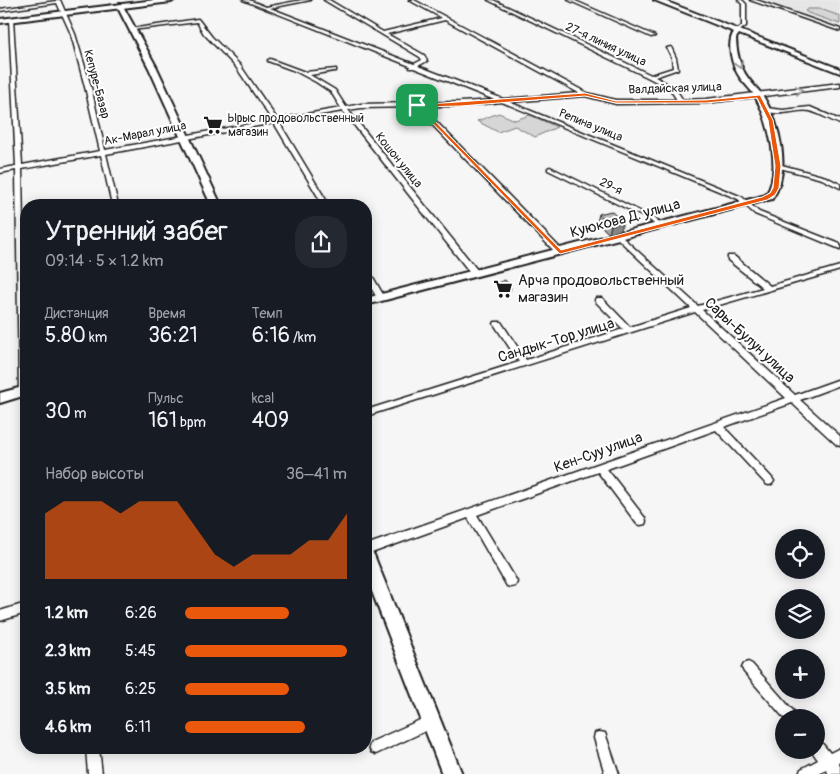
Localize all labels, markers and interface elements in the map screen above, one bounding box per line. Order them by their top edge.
street label: 27-я линия улица [563,19,649,70]
street label: Кепуре-Базар [80,48,113,120]
one-way arrow [733,61,744,70]
street label: Валдайская улица [628,79,722,98]
pin [396,84,438,126]
one-way arrow [795,86,804,96]
icon: arrive [403,91,431,119]
street label: Репина улица [557,106,625,145]
place label: Ырыс продовольственный магазин [228,111,364,140]
supermarket icon: Ырыс продовольственный магазин [202,114,224,136]
street label: Ак-Марал улица [103,118,188,149]
street label: Кошон улица [372,130,426,191]
street label: 29-я [597,175,625,199]
street label: Куюкова Д. улица [568,195,682,242]
text: Утренний забег [45,214,228,249]
button: share [295,216,347,268]
text: 09:14 · 5 × 1.2 km [45,251,164,271]
place label: Арча продовольственный магазин [518,271,684,307]
supermarket icon: Арча продовольственный магазин [492,278,514,300]
street label: Сары-Булун улица [700,293,799,387]
text: Дистанция [45,305,109,322]
text: Время [148,305,186,322]
text: Темп [252,305,283,322]
street label: Сандык-Тор улица [496,314,617,367]
text: 5.80 [45,322,86,349]
text: 36:21 [148,322,198,349]
text: 6:16 [252,322,290,349]
text: km [86,329,107,346]
text: /km [290,329,316,346]
text: Пульс [148,390,184,407]
text: kcal [252,390,274,407]
text: 30 [45,398,71,425]
text: m [71,405,87,422]
text: 161 [148,407,177,434]
text: 409 [252,407,289,434]
text: bpm [177,414,206,431]
street label: Кен-Суу улица [551,428,645,477]
text: Набор высоты [45,464,144,484]
text: 36–41 m [286,464,347,484]
map controls [775,529,825,759]
button: locate [775,529,825,579]
button: layers [775,589,825,639]
text: 1.2 km [45,603,88,623]
text: 6:26 [125,603,157,623]
text: 2.3 km [45,641,91,661]
text: 5:45 [125,641,156,661]
button: + [775,649,825,699]
text: 3.5 km [45,679,90,699]
text: 6:25 [125,679,156,699]
button: − [775,709,825,759]
text: 4.6 km [45,717,91,737]
text: 6:11 [125,717,151,737]

